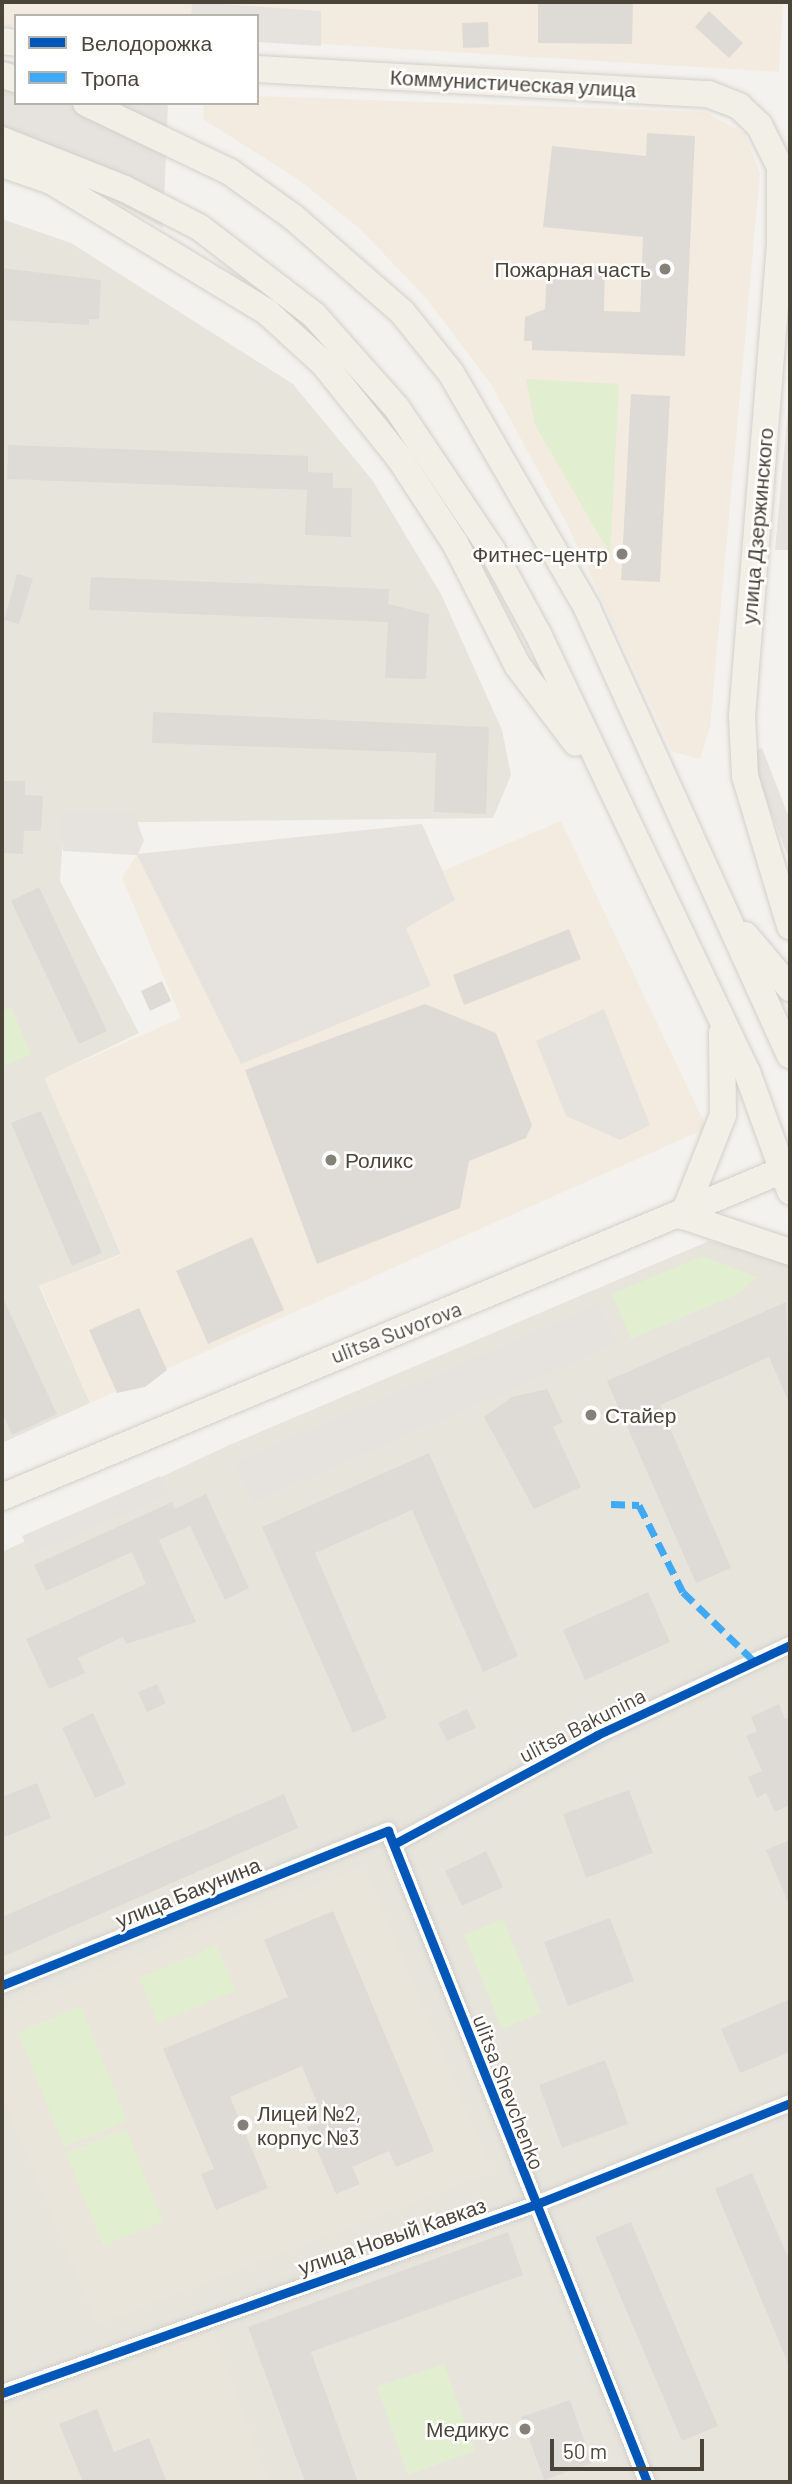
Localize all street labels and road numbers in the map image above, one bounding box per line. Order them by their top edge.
street label: Коммунистическая улица [389,64,637,102]
street label: улица Дзержинского [736,427,778,625]
street label: ulitsa Suvorova [327,1296,465,1368]
street label: ulitsa Bakunina [515,1682,649,1768]
street label: улица Бакунина [112,1851,264,1933]
street label: ulitsa Shevchenko [468,2011,550,2173]
street label: улица Новый Кавказ [295,2192,489,2280]

